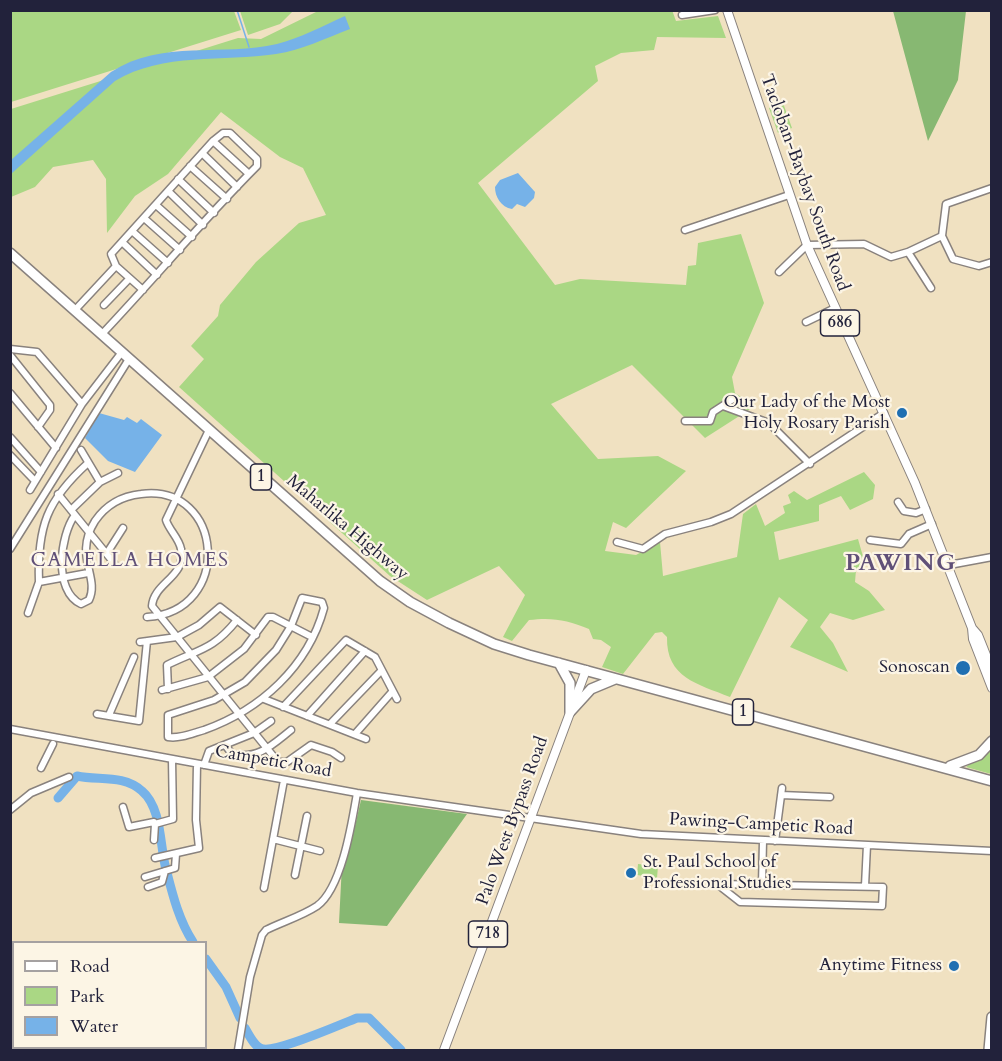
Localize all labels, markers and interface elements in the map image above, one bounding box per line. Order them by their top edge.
street label: Tacloban-Baybay South Road [755,72,853,294]
road number: 686 [820,310,860,336]
place label: Our Lady of the Most Holy Rosary Parish [724,392,890,434]
marker: Our Lady of the Most Holy Rosary Parish [895,406,909,420]
road number: 1 [250,464,272,490]
street label: Maharlika Highway [282,471,412,585]
district label: CAMELLA HOMES [30,549,230,573]
district label: PAWING [845,550,957,578]
place label: Sonoscan [879,657,950,679]
marker: Sonoscan [954,659,972,677]
road number: 1 [732,699,754,725]
street label: Palo West Bypass Road [472,734,554,908]
street label: Campetic Road [213,741,333,783]
street label: Pawing-Campetic Road [668,809,854,841]
place label: St. Paul School of Professional Studies [643,852,791,894]
marker: St. Paul School of Professional Studies [624,866,638,880]
road number: 718 [468,921,508,947]
legend [12,941,207,1049]
text: Road [70,954,110,979]
place label: Anytime Fitness [819,955,942,977]
marker: Anytime Fitness [947,959,961,973]
text: Park [70,984,105,1009]
text: Water [70,1014,118,1039]

